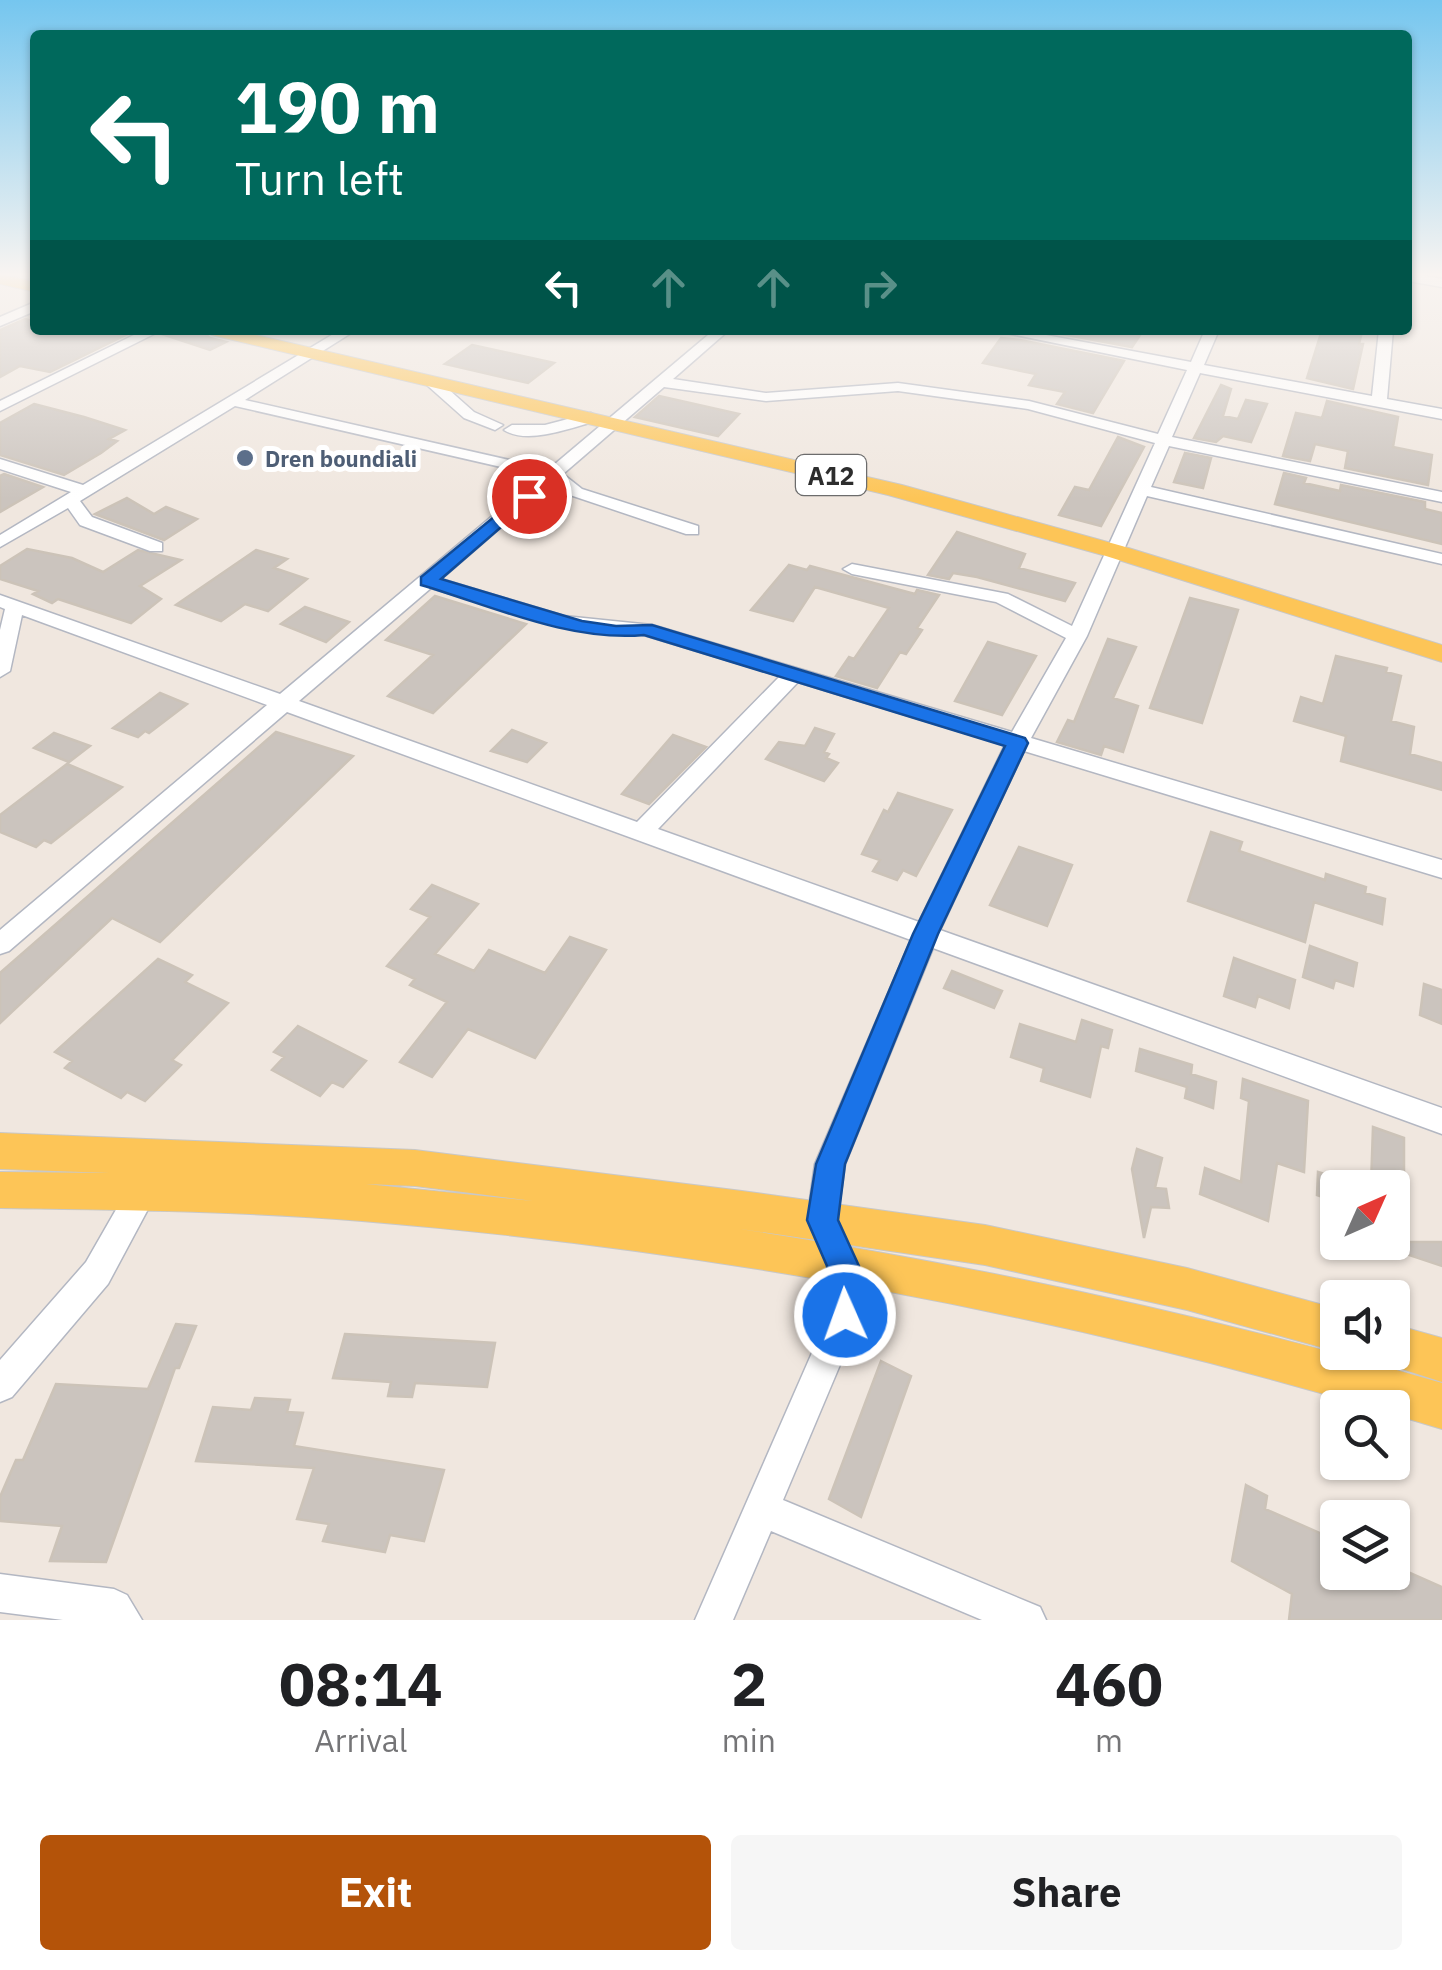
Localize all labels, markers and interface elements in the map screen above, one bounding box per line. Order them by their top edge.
text: 190 m [235,61,440,152]
icon: left [70,70,200,200]
text: Turn left [235,149,404,207]
icon: left [536,260,591,315]
icon: ahead [641,260,696,315]
icon: ahead [746,260,801,315]
icon: right [851,260,906,315]
place label: Dren boundiali [265,444,417,473]
marker: Dren boundiali [234,447,256,469]
pin [487,454,572,539]
road number: A12 [796,455,866,495]
icon: arrive [502,469,557,524]
north arrow [1320,1170,1410,1260]
map controls [1320,1170,1410,1590]
position arrow [793,1263,897,1367]
button: sound [1320,1280,1410,1370]
button: search [1320,1390,1410,1480]
button: layers [1320,1500,1410,1590]
text: 08:14 [279,1644,443,1723]
text: 2 [731,1644,767,1723]
text: 460 [1055,1644,1163,1723]
text: Arrival [314,1719,408,1761]
text: min [722,1719,776,1761]
text: m [1095,1719,1123,1761]
button: Exit [40,1835,711,1950]
button: Share [731,1835,1402,1950]

